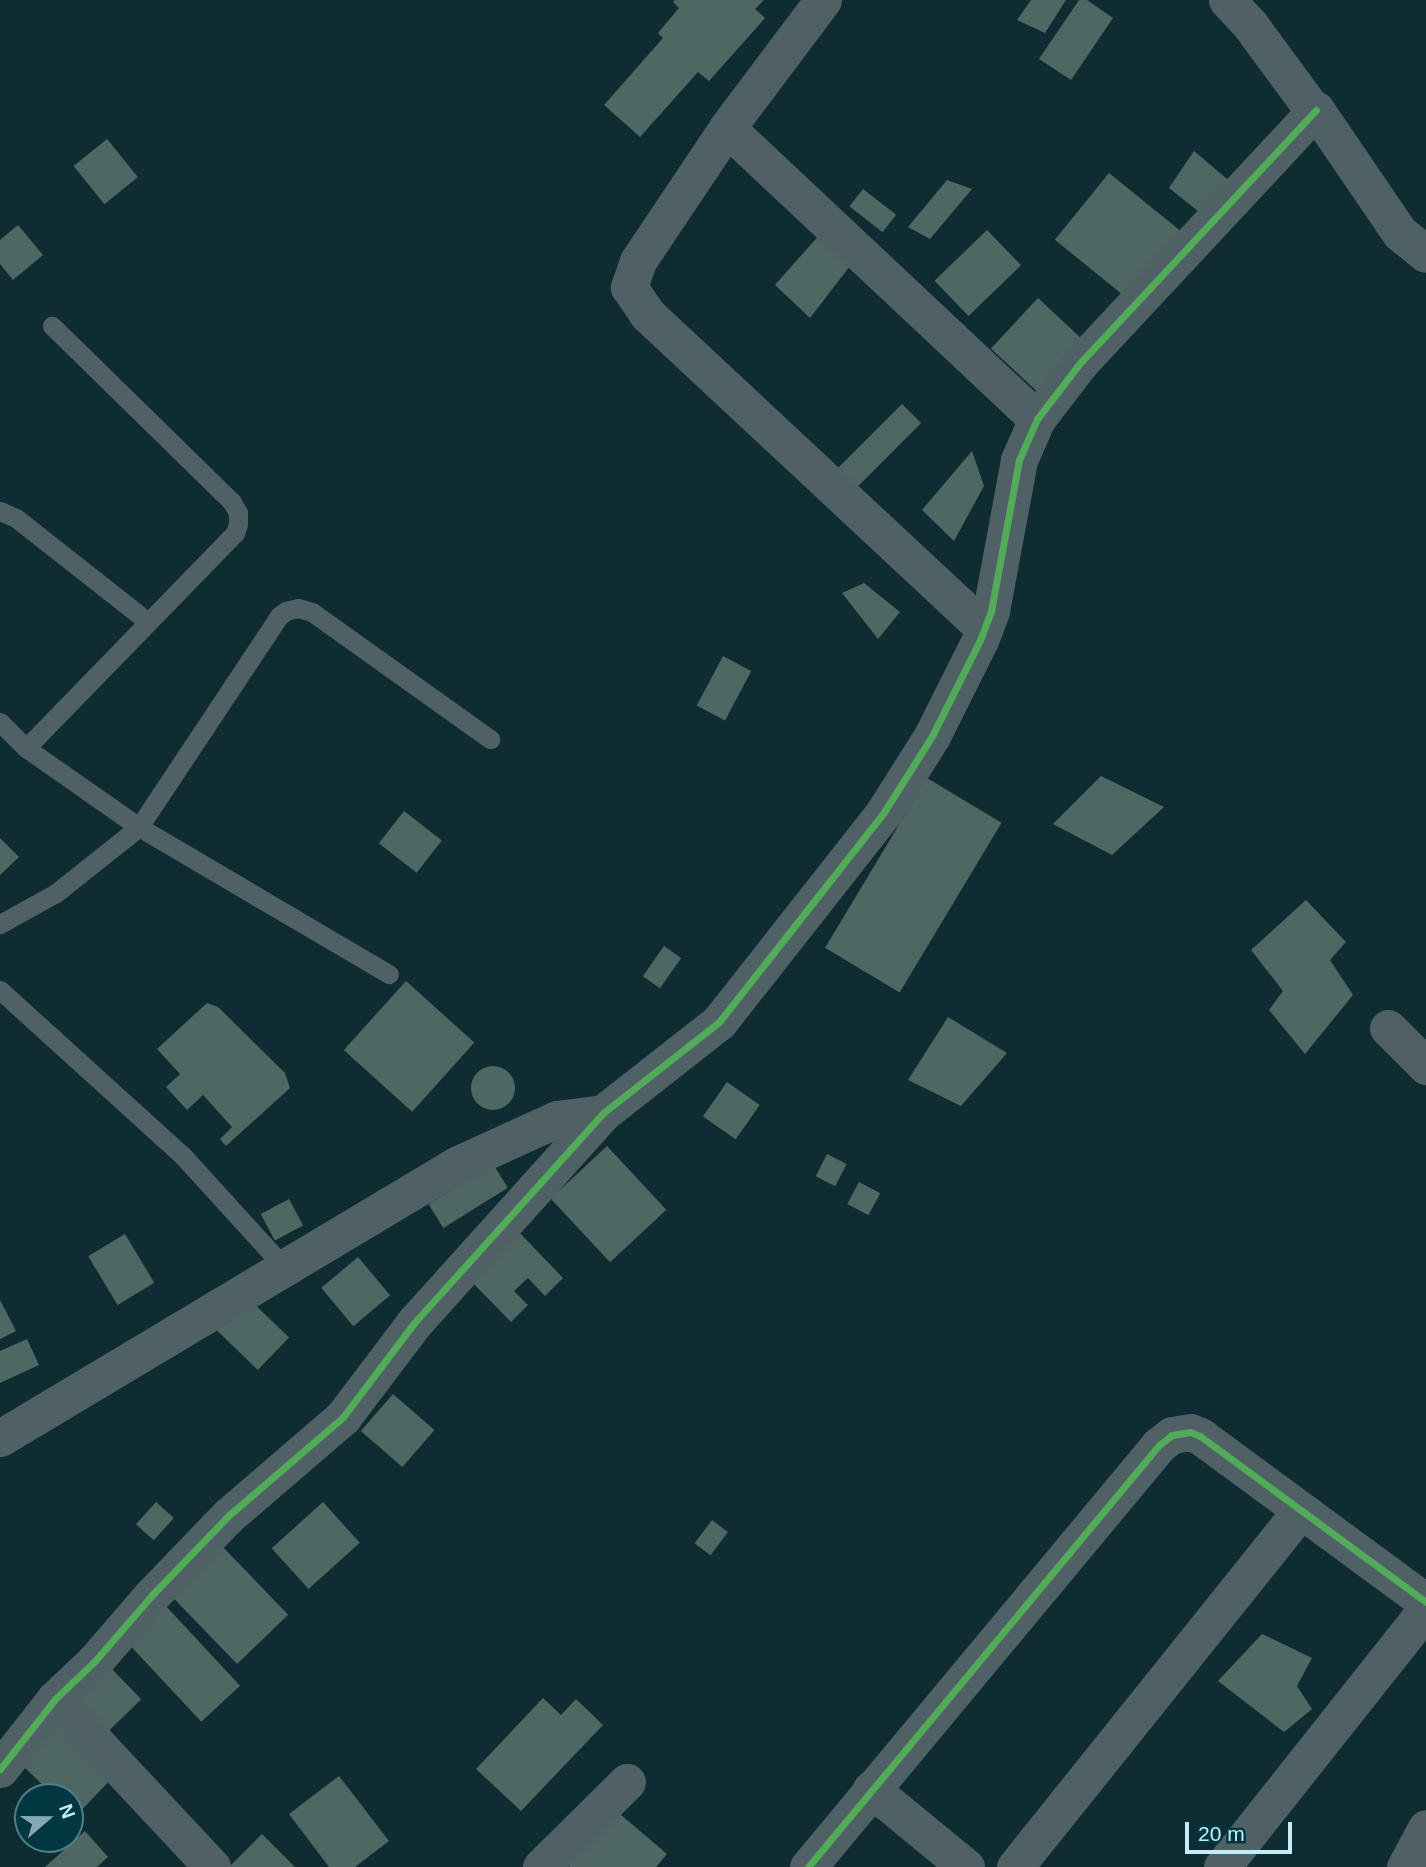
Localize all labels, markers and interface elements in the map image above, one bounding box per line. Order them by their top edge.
north arrow [14,1783,84,1853]
text: N [55,1801,80,1821]
scale bar [1188,1808,1295,1852]
text: 20 m [1198,1822,1245,1845]

